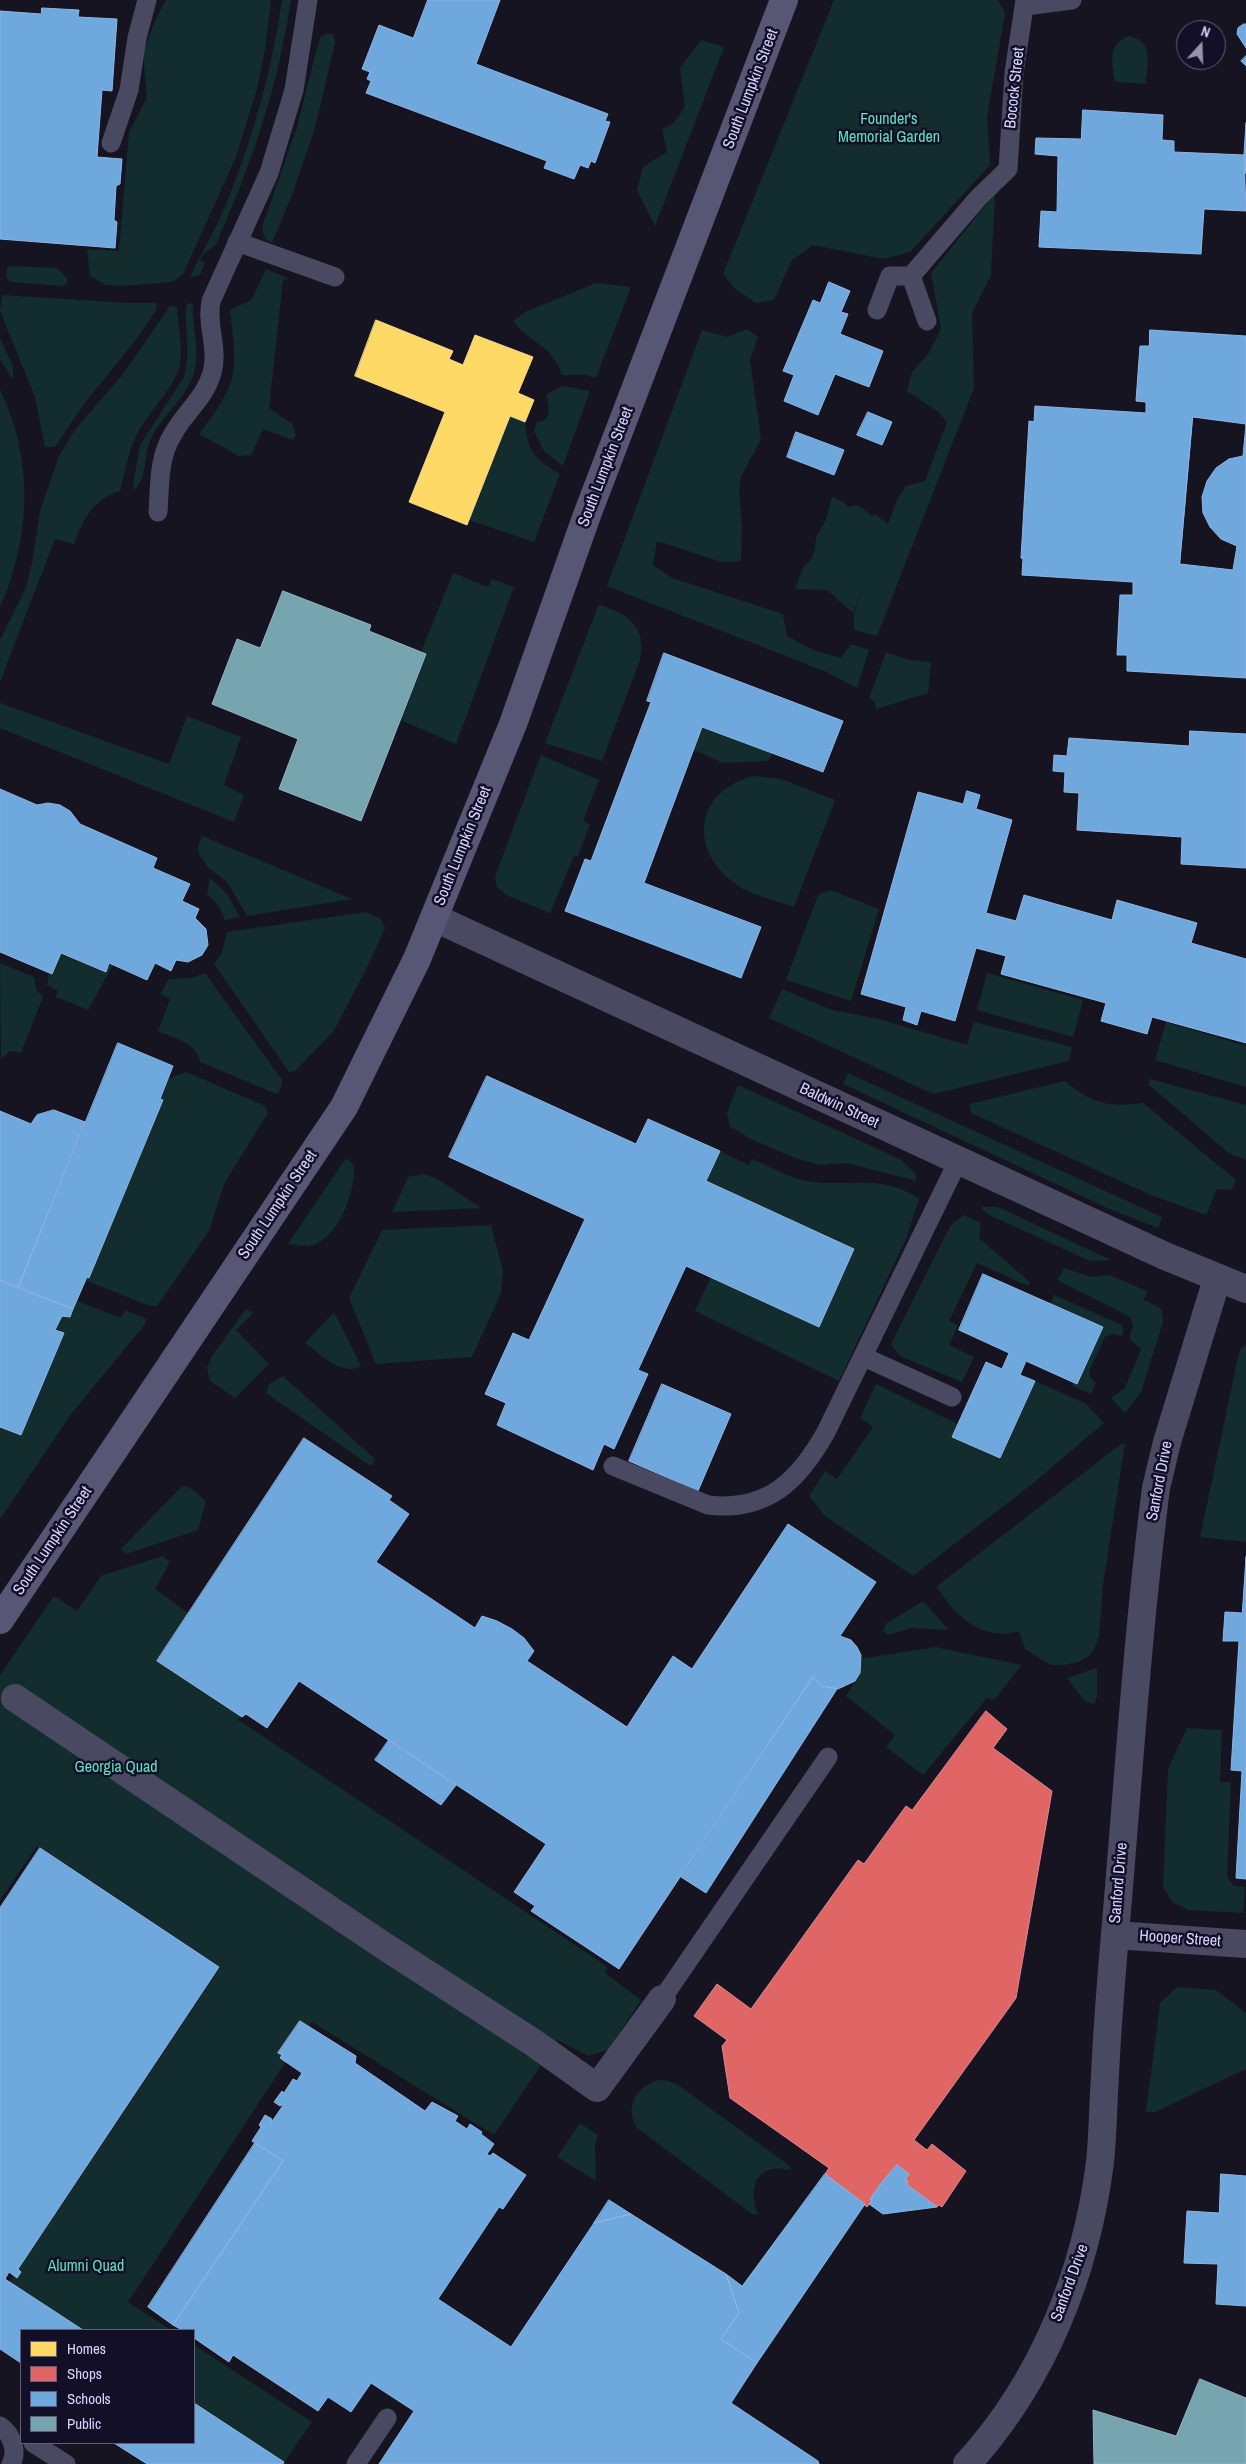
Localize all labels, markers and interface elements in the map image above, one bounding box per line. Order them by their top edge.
north arrow [1176,20,1226,70]
text: N [1199,22,1213,42]
street label: South Lumpkin Street [719,26,783,152]
street label: Bocock Street [1001,46,1029,130]
park label: Founder's Memorial Garden [838,110,940,148]
street label: South Lumpkin Street [574,404,638,530]
street label: South Lumpkin Street [430,784,496,908]
street label: Baldwin Street [796,1079,882,1133]
street label: South Lumpkin Street [235,1147,321,1263]
street label: Sanford Drive [1143,1439,1177,1523]
street label: South Lumpkin Street [10,1483,96,1599]
park label: Georgia Quad [74,1758,158,1778]
street label: Sanford Drive [1106,1842,1132,1924]
street label: Hooper Street [1139,1927,1221,1951]
street label: Sanford Drive [1047,2242,1093,2324]
park label: Alumni Quad [48,2257,124,2277]
legend [20,2329,195,2444]
text: Homes [67,2338,106,2359]
text: Shops [67,2363,102,2384]
text: Schools [67,2388,111,2409]
text: Public [67,2413,101,2434]

